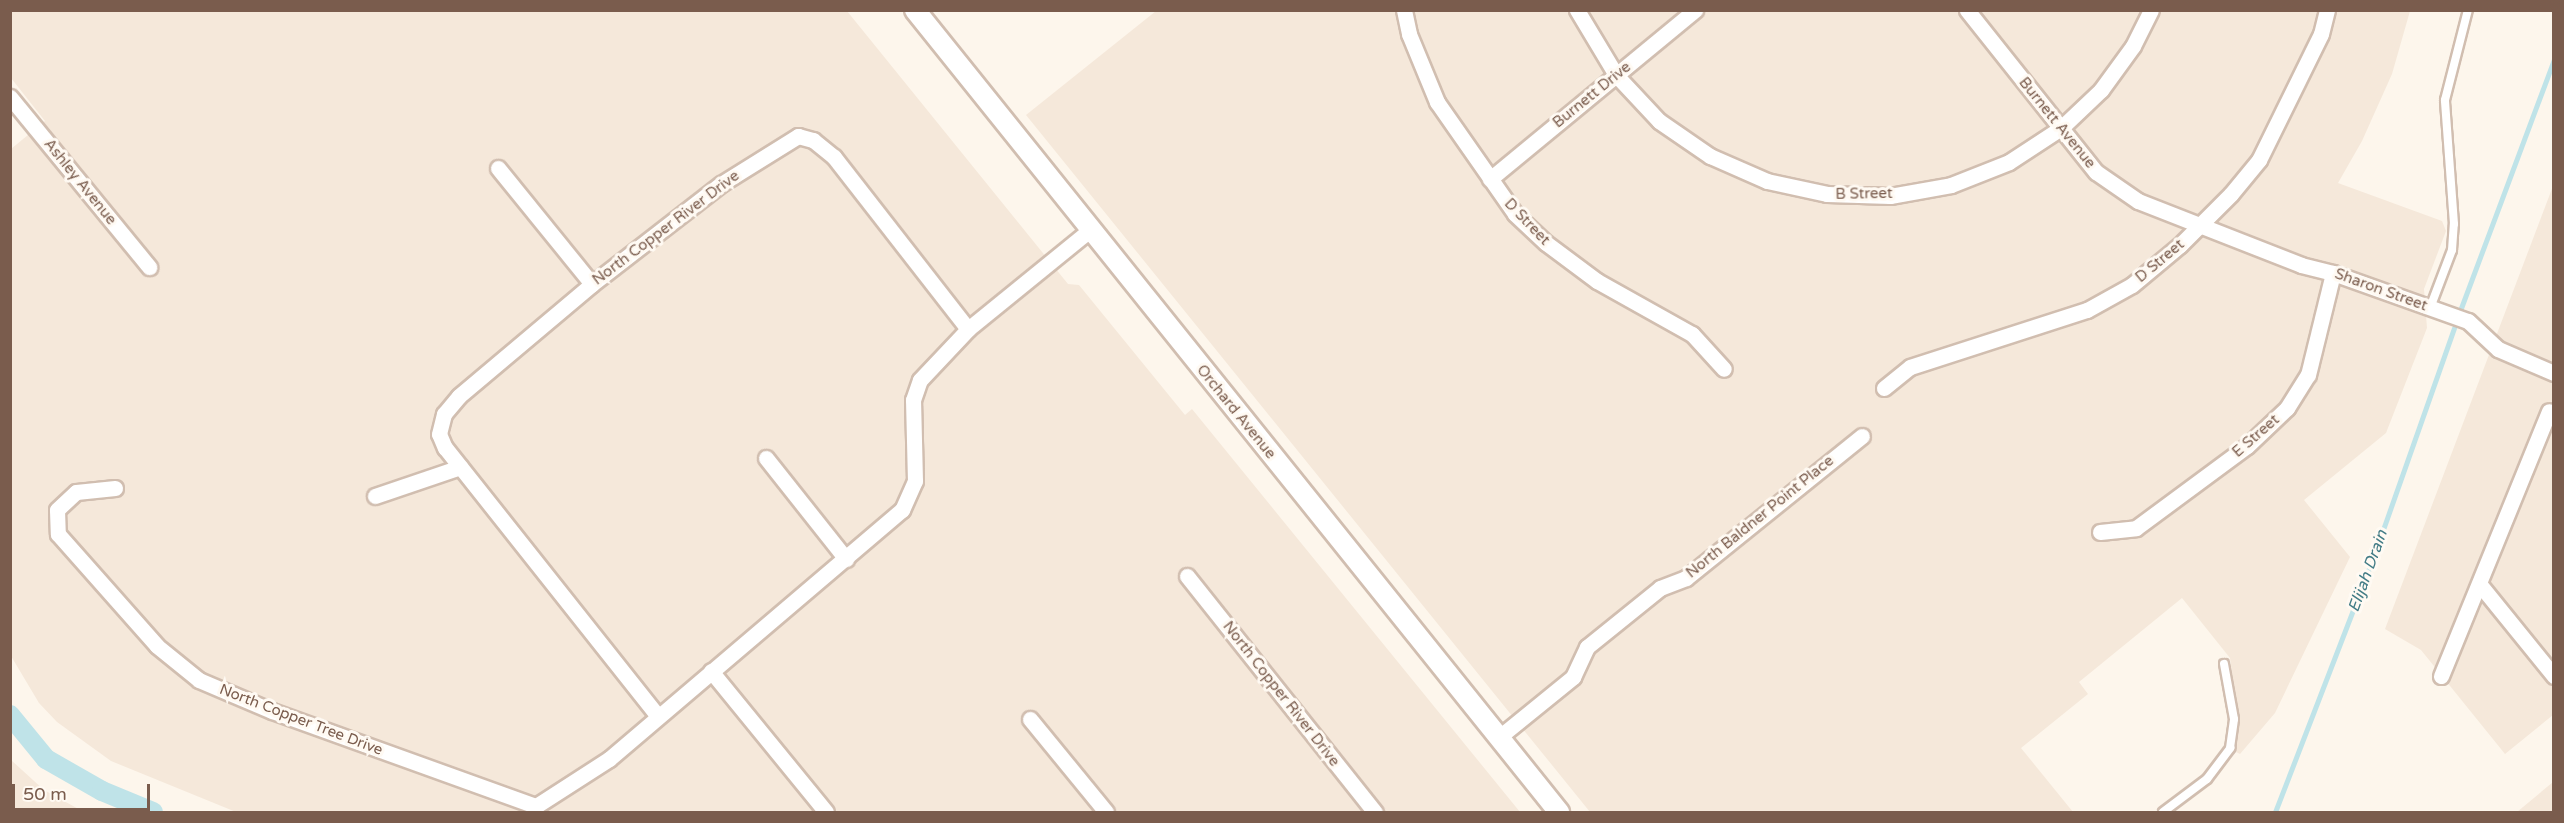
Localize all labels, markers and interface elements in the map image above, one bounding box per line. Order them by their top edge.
street label: Burnett Drive [1549,58,1635,132]
street label: Burnett Avenue [2015,74,2099,172]
street label: Ashley Avenue [40,135,120,229]
street label: North Copper River Drive [589,167,743,289]
street label: B Street [1835,185,1893,203]
street label: D Street [1500,195,1554,249]
street label: D Street [2132,235,2188,287]
street label: Sharon Street [2332,265,2430,315]
street label: Orchard Avenue [1193,361,1279,463]
street label: E Street [2229,411,2283,461]
street label: North Baldner Point Place [1683,452,1837,582]
water label: Elijah Drain [2344,527,2392,615]
street label: North Copper River Drive [1219,618,1343,770]
street label: North Copper Tree Drive [217,681,385,759]
scale bar [15,772,153,810]
text: 50 m [23,783,67,805]

